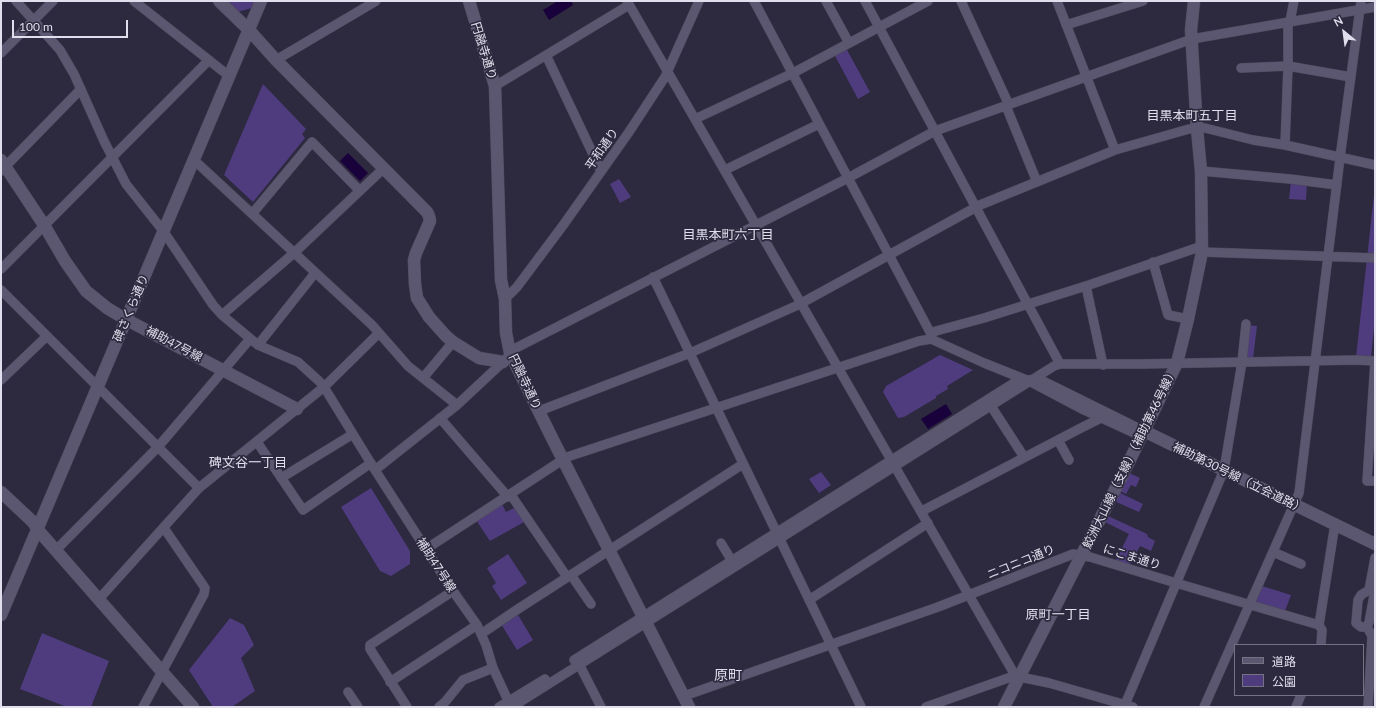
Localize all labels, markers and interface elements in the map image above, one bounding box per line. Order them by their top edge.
scale bar [14,12,130,38]
north arrow [1324,12,1364,52]
text: N [1331,13,1345,29]
text: 100 m [19,19,53,34]
street label: 円融寺通り [468,20,500,82]
district label: 目黒本町五丁目 [1147,108,1237,124]
street label: 平和通り [582,125,622,173]
district label: 目黒本町六丁目 [683,227,773,243]
street label: 碑さくら通り [110,272,152,344]
street label: 補助47号線 [143,323,205,365]
street label: 円融寺通り [506,352,544,412]
street label: 鮫洲大山線（支線）（補助第46号線） [1080,365,1180,551]
street label: 補助第30号線（立会道路） [1170,440,1308,516]
district label: 碑文谷一丁目 [209,455,287,471]
street label: 補助47号線 [413,535,459,595]
street label: にこま通り [1101,541,1163,573]
street label: ニコニコ通り [985,542,1057,582]
district label: 原町一丁目 [1026,607,1090,623]
legend [1234,644,1364,696]
text: 道路 [1272,654,1296,669]
district label: 原町 [714,667,742,683]
text: 公園 [1272,674,1296,689]

